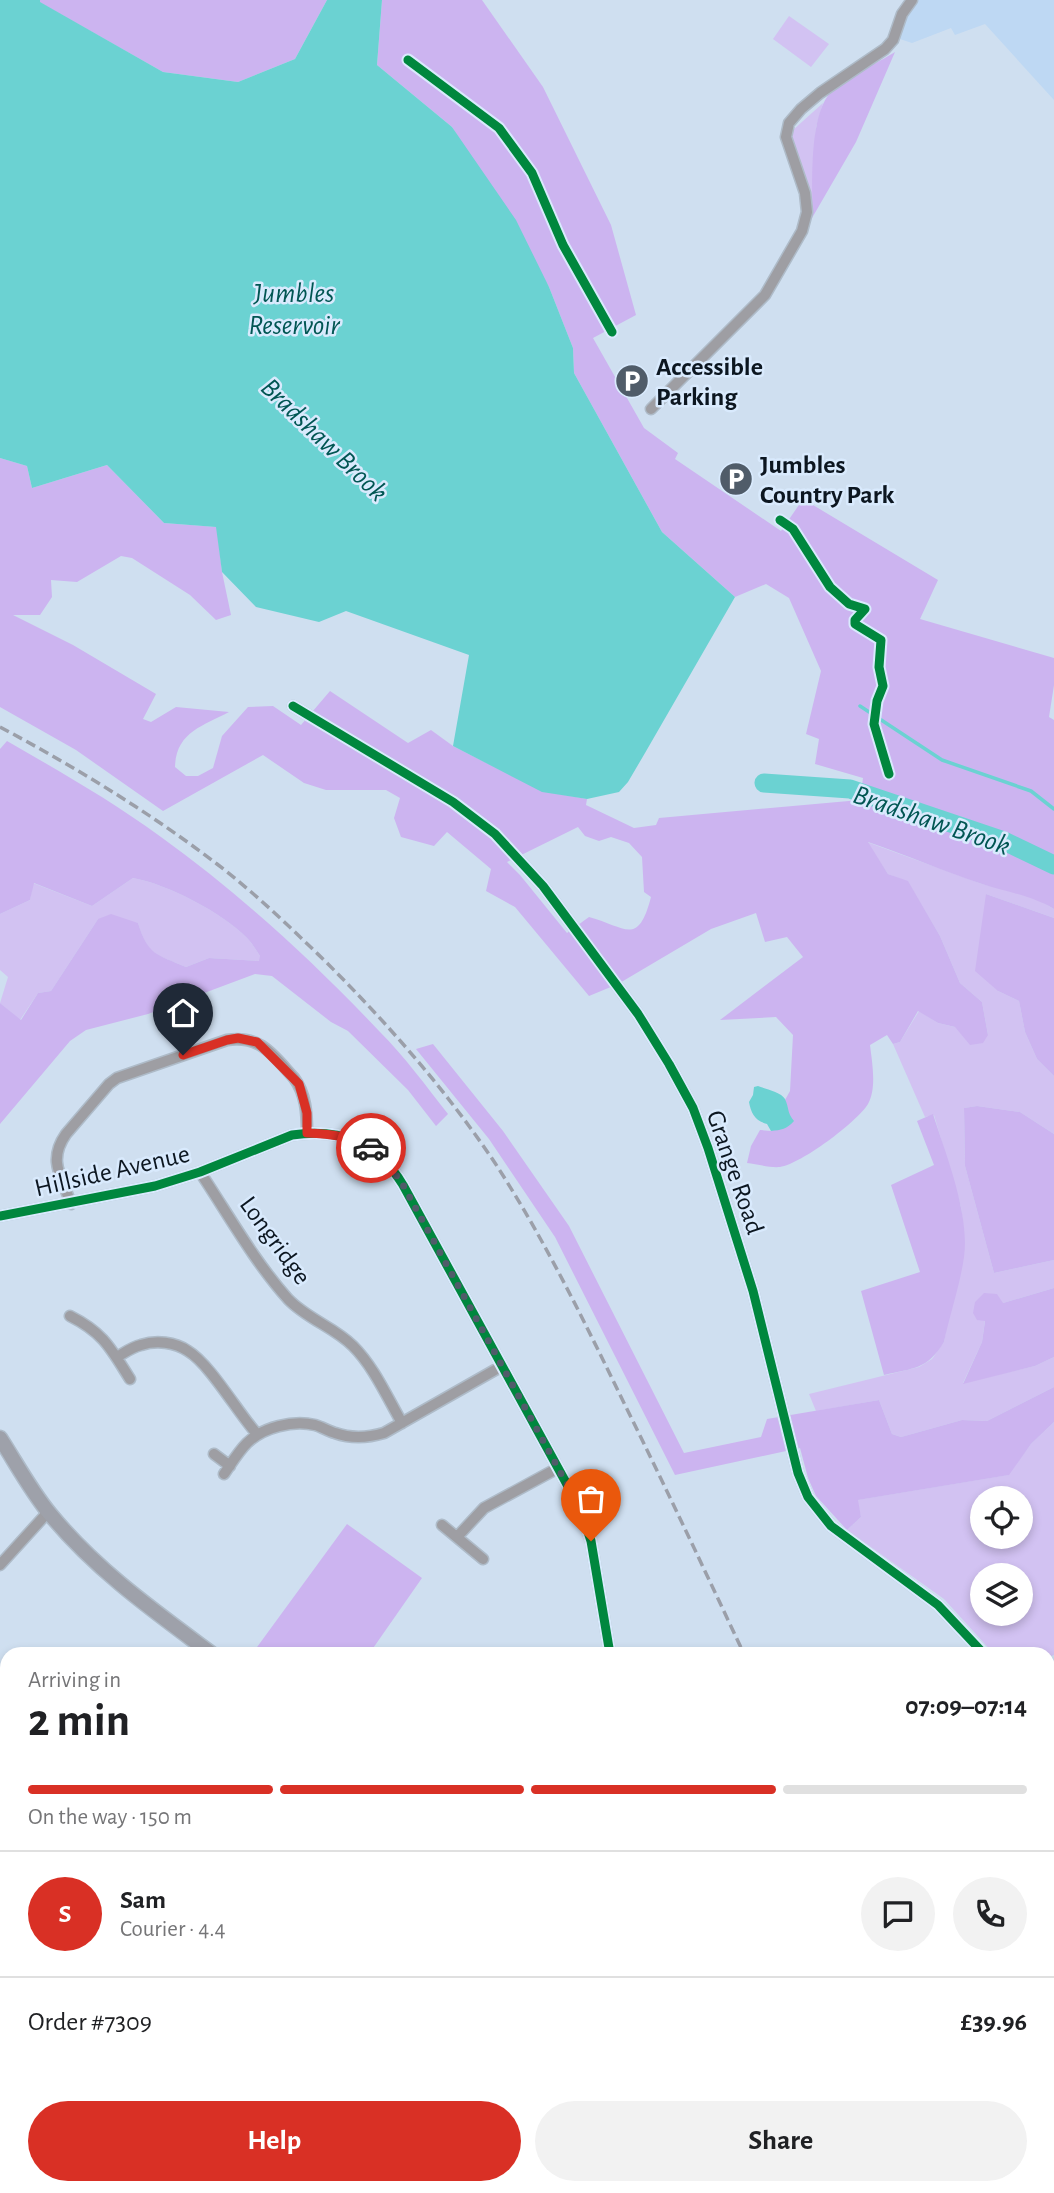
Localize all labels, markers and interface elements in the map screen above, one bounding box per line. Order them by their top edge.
water label: Jumbles Reservoir [248,280,340,340]
place label: Accessible Parking [656,354,763,410]
parking icon: Accessible Parking [613,362,651,400]
water label: Bradshaw Brook [255,373,392,507]
place label: Jumbles Country Park [760,452,895,508]
parking icon: Jumbles Country Park [717,460,755,498]
water label: Bradshaw Brook [849,781,1013,861]
pin [153,983,213,1055]
icon: home [164,994,202,1032]
street label: Grange Road [702,1107,768,1238]
courier [336,1113,406,1183]
icon: car [352,1129,390,1167]
street label: Hillside Avenue [32,1140,192,1201]
street label: Longridge [235,1192,316,1289]
pin [561,1469,621,1541]
icon: bag [572,1480,610,1518]
map controls [970,1486,1033,1626]
button: locate [970,1486,1033,1549]
button: layers [970,1563,1033,1626]
text: Arriving in [28,1669,121,1692]
text: 07:09–07:14 [905,1693,1027,1719]
text: 2 min [28,1698,130,1744]
text: On the way · 150 m [28,1806,192,1829]
button: chat [861,1877,935,1951]
button: phone [953,1877,1027,1951]
text: Sam [120,1887,166,1913]
text: S [59,1901,71,1927]
text: Courier · 4.4 [120,1918,226,1941]
text: Order #7309 [28,2009,152,2035]
text: £39.96 [961,2009,1027,2035]
button: Help [28,2101,521,2181]
button: Share [535,2101,1027,2181]

